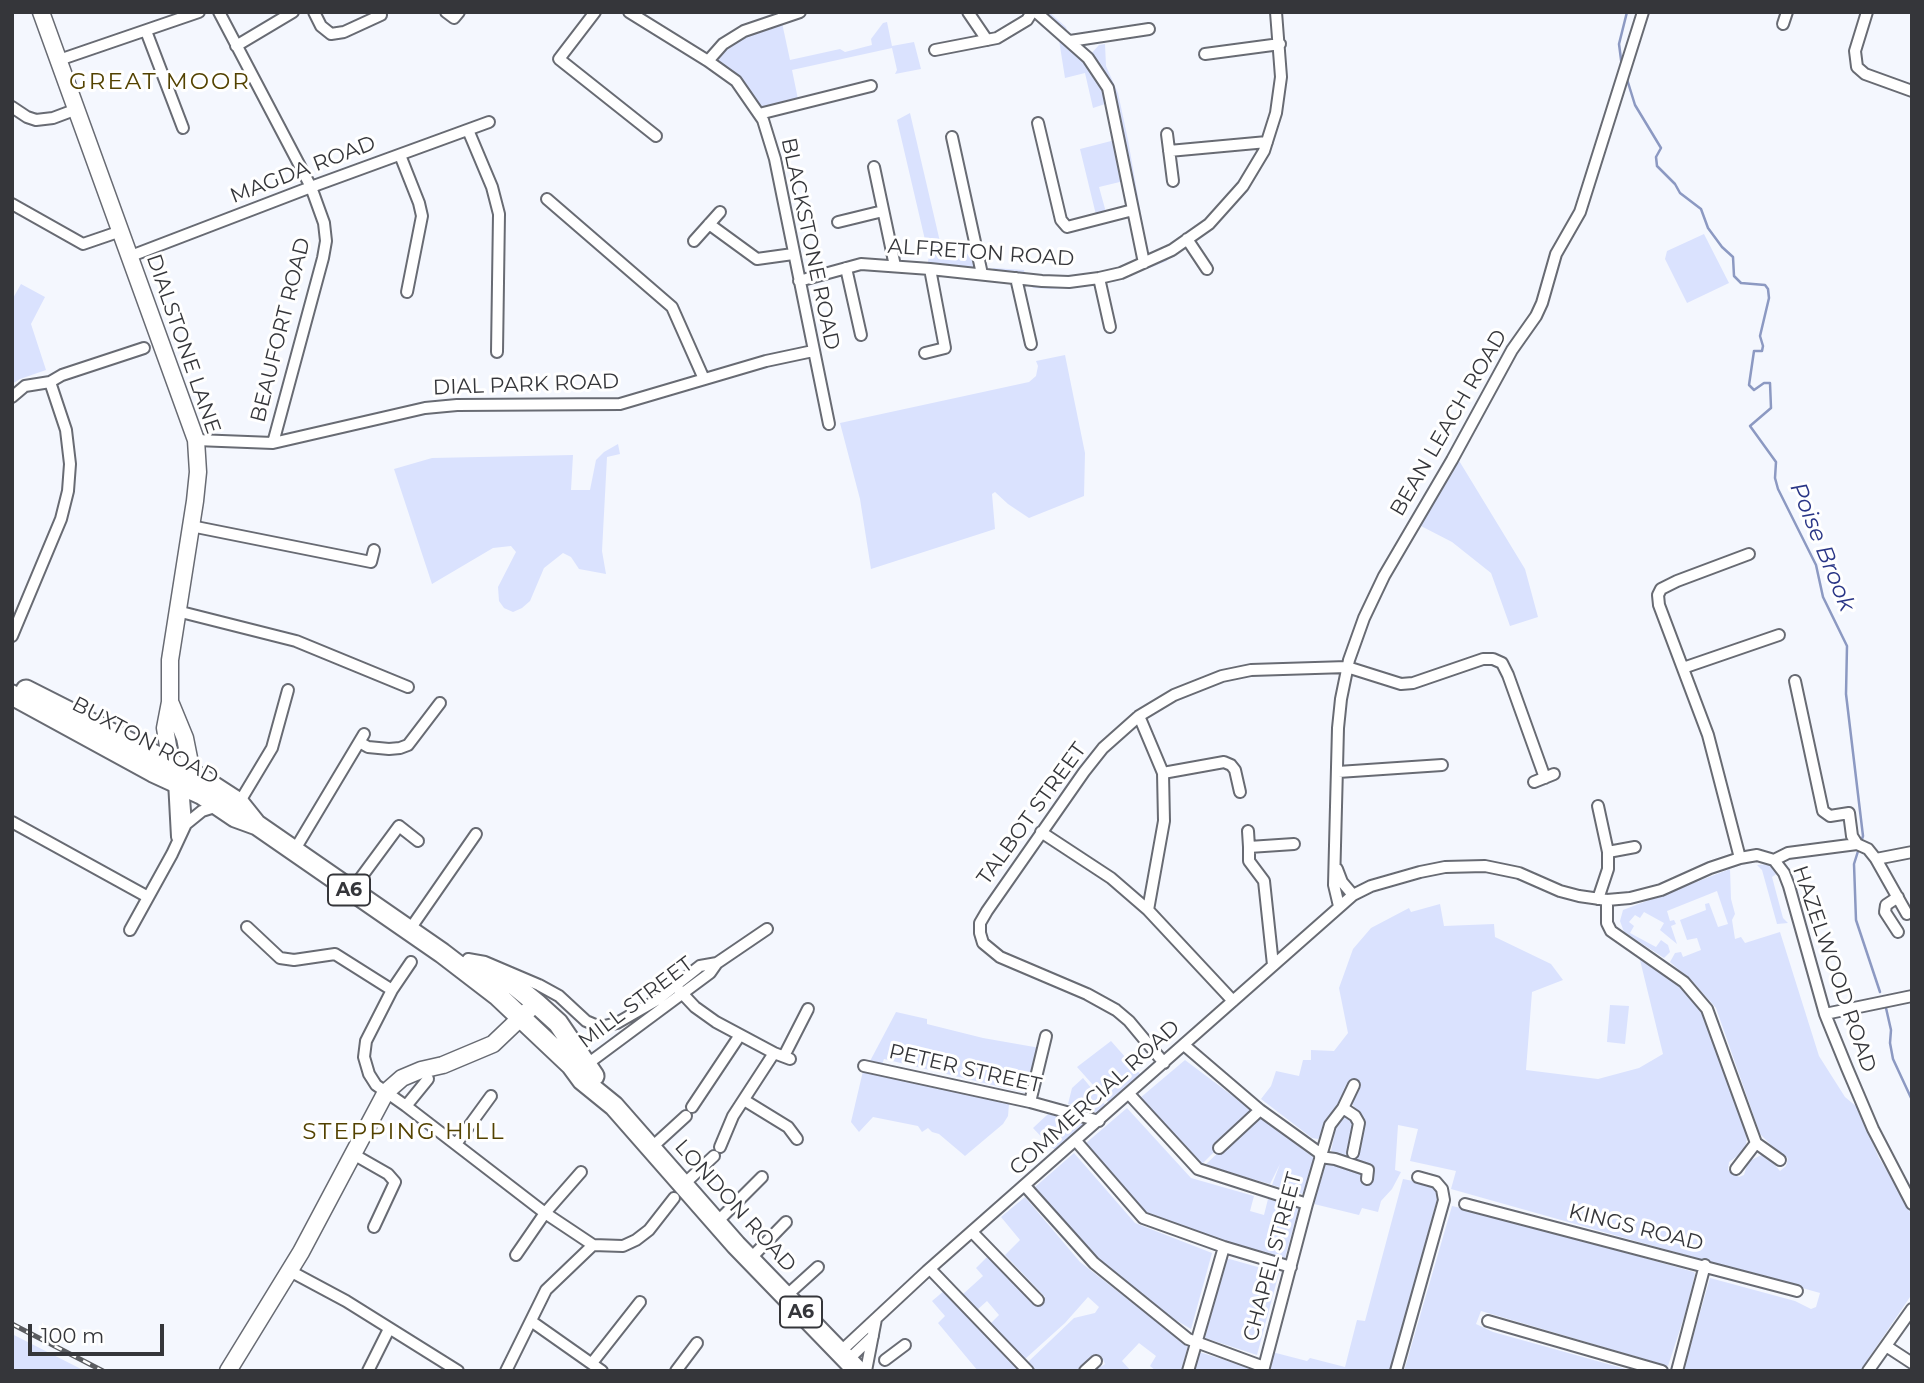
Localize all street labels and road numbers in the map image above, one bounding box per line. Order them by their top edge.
street label: MAGDA ROAD [227,131,379,209]
street label: BLACKSTONE ROAD [775,136,845,352]
street label: ALFRETON ROAD [887,234,1075,272]
street label: BEAUFORT ROAD [246,235,316,425]
street label: DIALSTONE LANE [140,251,226,437]
street label: BEAN LEACH ROAD [1385,325,1513,521]
street label: DIAL PARK ROAD [432,369,620,401]
street label: BUXTON ROAD [67,692,223,790]
street label: TALBOT STREET [972,738,1092,890]
street label: HAZELWOOD ROAD [1787,862,1881,1076]
road number: A6 [328,874,370,906]
street label: MILL STREET [574,952,698,1054]
street label: COMMERCIAL ROAD [1005,1015,1185,1181]
street label: PETER STREET [886,1039,1044,1099]
street label: LONDON ROAD [669,1135,801,1277]
street label: CHAPEL STREET [1238,1170,1308,1344]
street label: KINGS ROAD [1566,1199,1706,1257]
road number: A6 [780,1296,822,1328]

